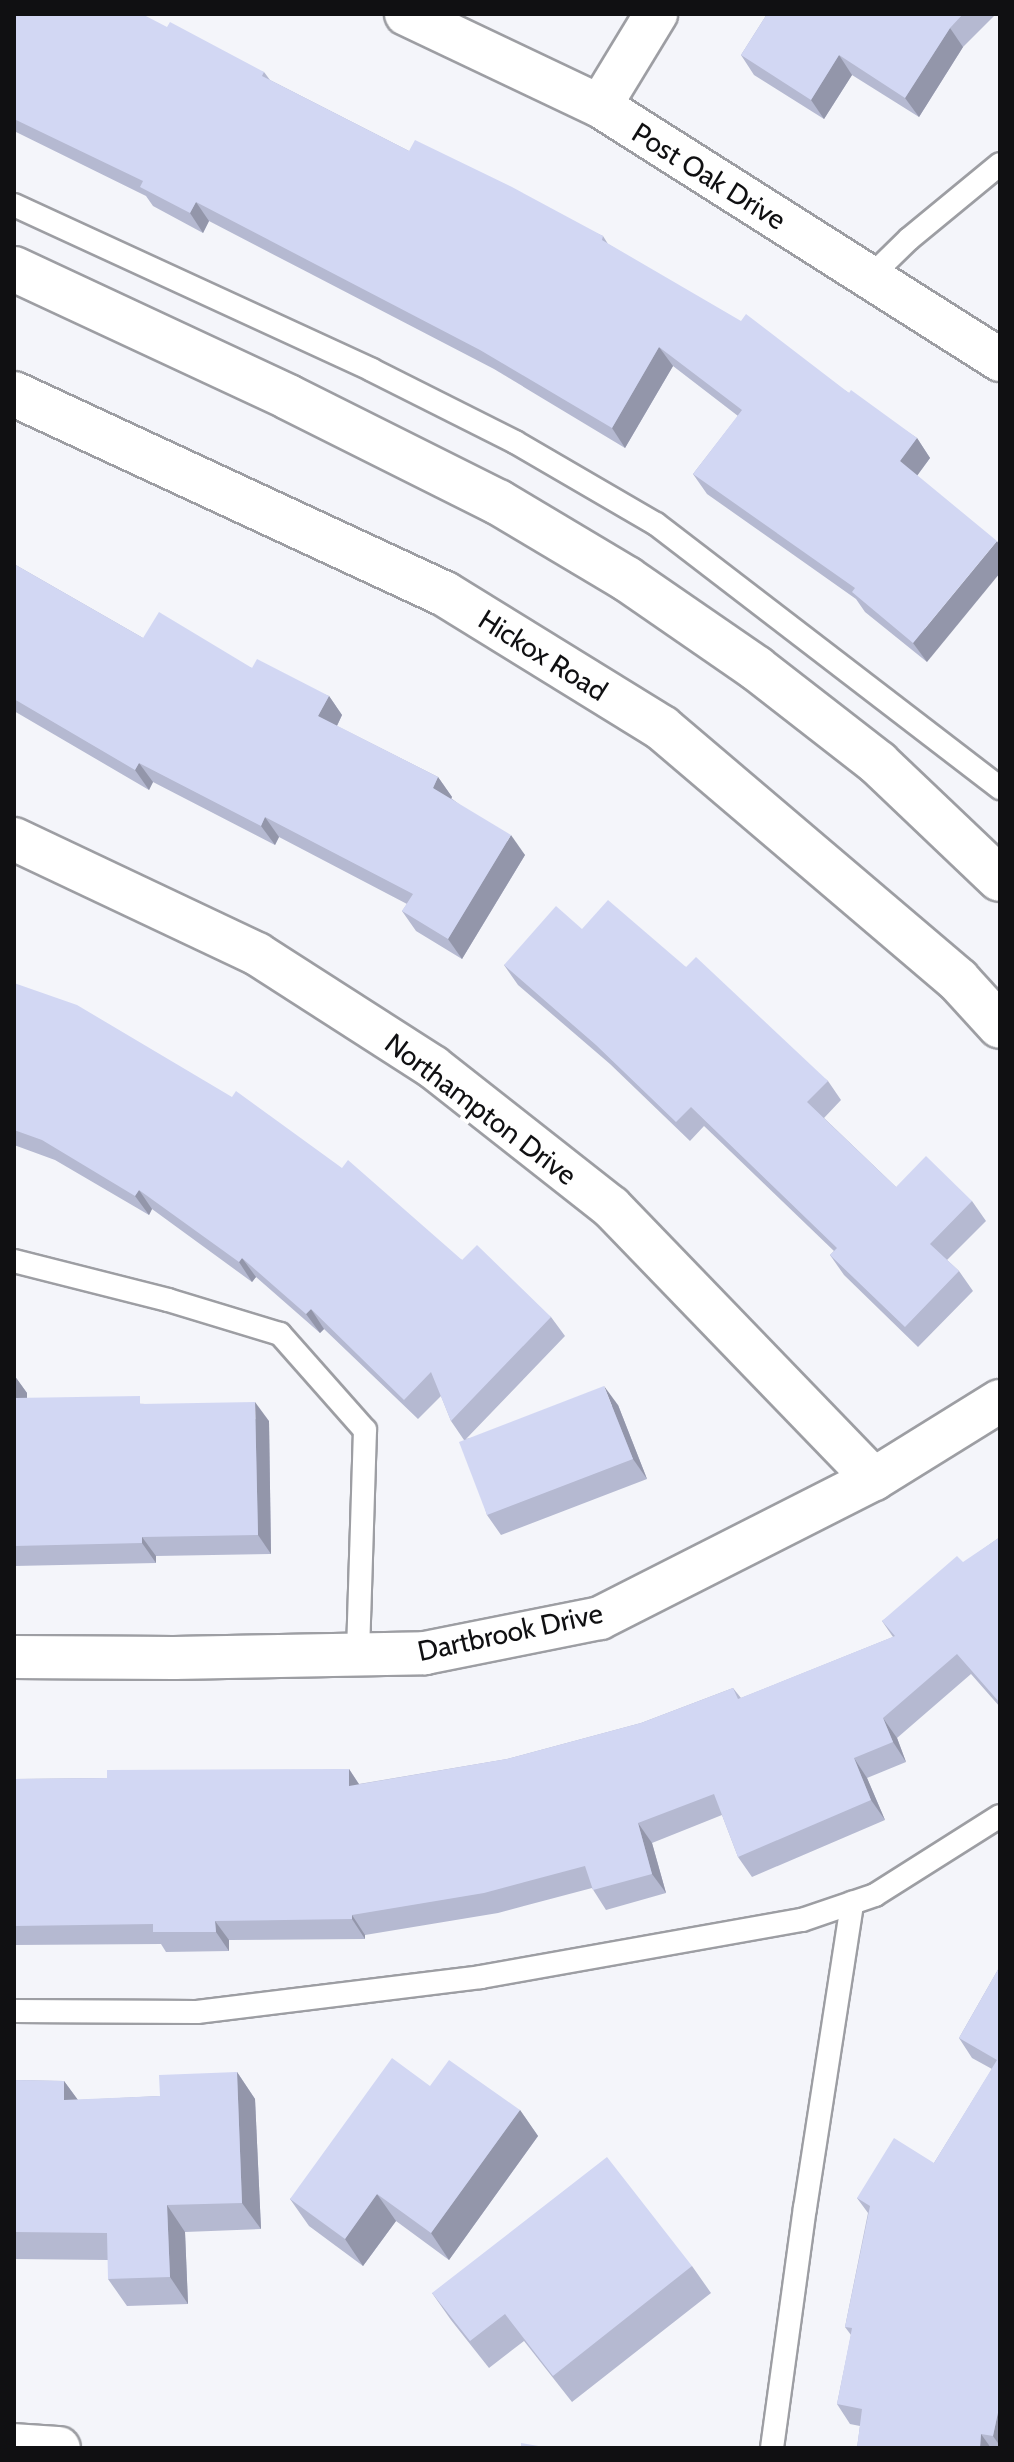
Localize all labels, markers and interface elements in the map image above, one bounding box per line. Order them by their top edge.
street label: Post Oak Drive [626,115,792,237]
street label: Hickox Road [473,602,613,708]
street label: Northampton Drive [379,1026,583,1192]
street label: Dartbrook Drive [414,1596,606,1668]

